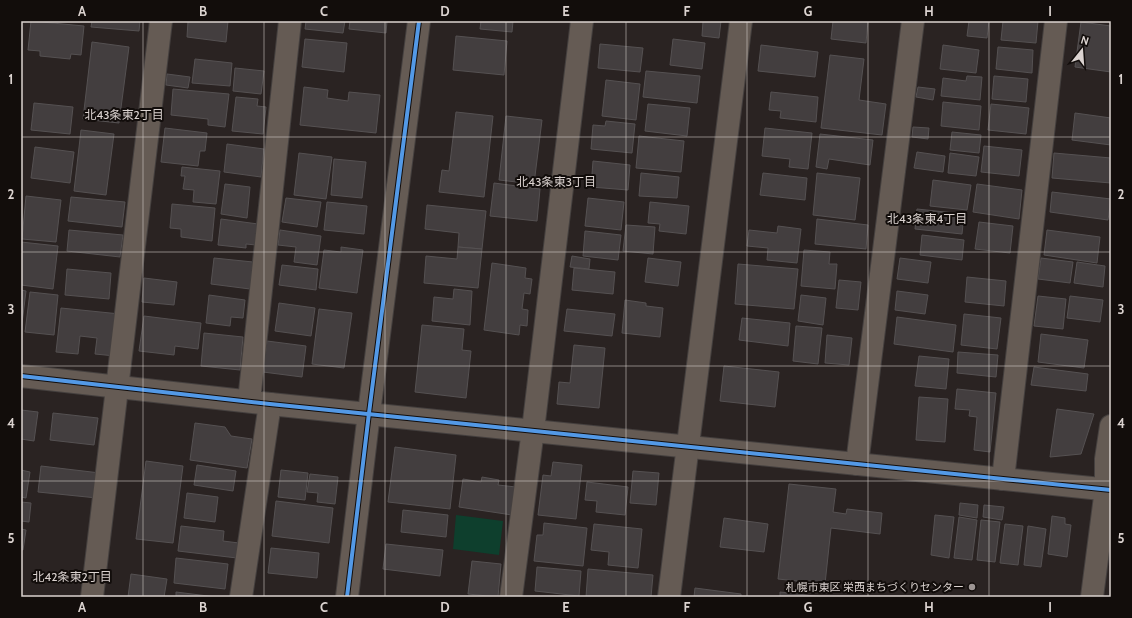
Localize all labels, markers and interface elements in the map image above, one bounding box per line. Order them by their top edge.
text: A [78,3,87,19]
text: B [199,3,207,19]
text: C [320,3,328,19]
text: D [440,3,450,19]
text: E [562,3,570,19]
text: F [684,3,691,19]
text: G [804,3,813,19]
text: H [924,3,934,19]
text: I [1048,3,1052,19]
north arrow [1062,30,1102,70]
text: N [1079,33,1091,48]
text: 1 [9,71,13,87]
text: 1 [1119,71,1123,87]
district label: 北43条東2丁目 [84,107,164,122]
district label: 北43条東3丁目 [516,174,596,189]
text: 2 [8,186,15,202]
text: 2 [1118,186,1125,202]
district label: 北43条東4丁目 [887,211,967,226]
text: 3 [7,301,15,317]
text: 3 [1117,301,1125,317]
text: 4 [7,415,15,431]
text: 4 [1117,415,1125,431]
text: 5 [8,530,15,546]
text: 5 [1118,530,1125,546]
district label: 北42条東2丁目 [32,569,112,584]
place label: 札幌市東区 栄西まちづくりセンター [786,580,964,594]
marker: 札幌市東区 栄西まちづくりセンター [967,582,977,592]
text: A [78,599,87,615]
text: B [199,599,207,615]
text: C [320,599,328,615]
text: D [440,599,450,615]
text: E [562,599,570,615]
text: F [684,599,691,615]
text: G [804,599,813,615]
text: H [924,599,934,615]
text: I [1048,599,1052,615]

